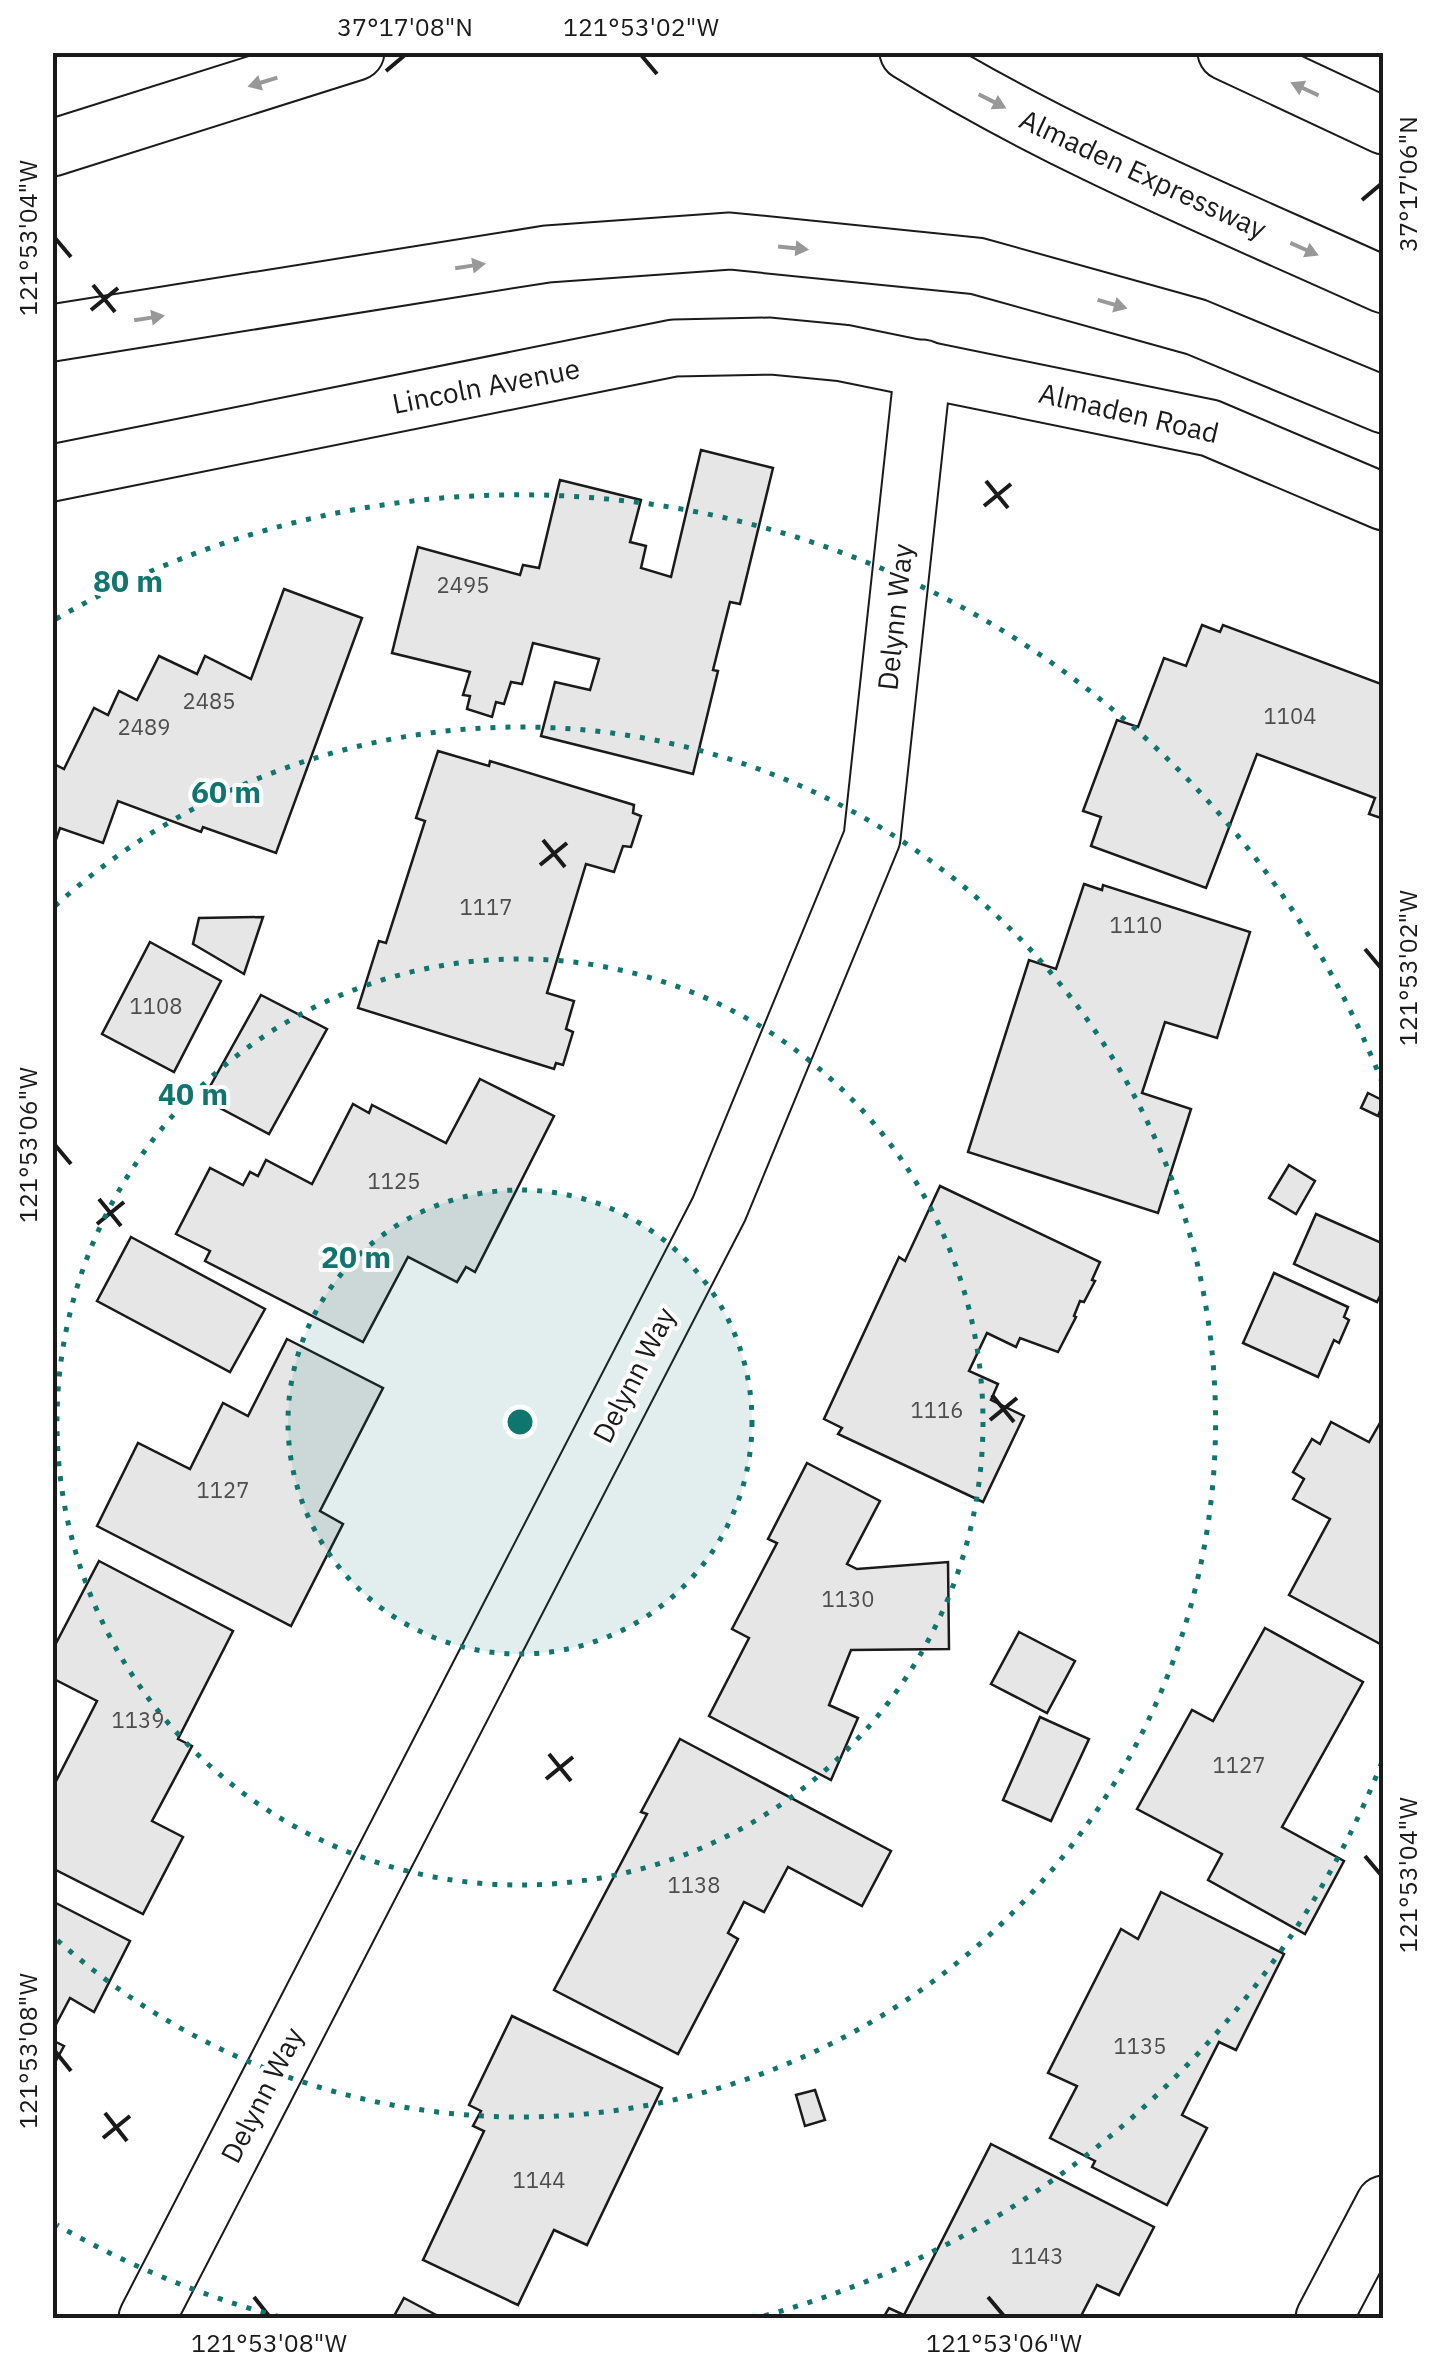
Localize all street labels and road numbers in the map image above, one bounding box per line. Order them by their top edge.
street label: Almaden Expressway [1014,100,1273,247]
street label: Lincoln Avenue [389,349,583,422]
street label: Almaden Road [1036,374,1223,451]
street label: Delynn Way [868,542,921,692]
street label: Delynn Way [584,1301,683,1449]
street label: Delynn Way [212,2021,311,2169]

